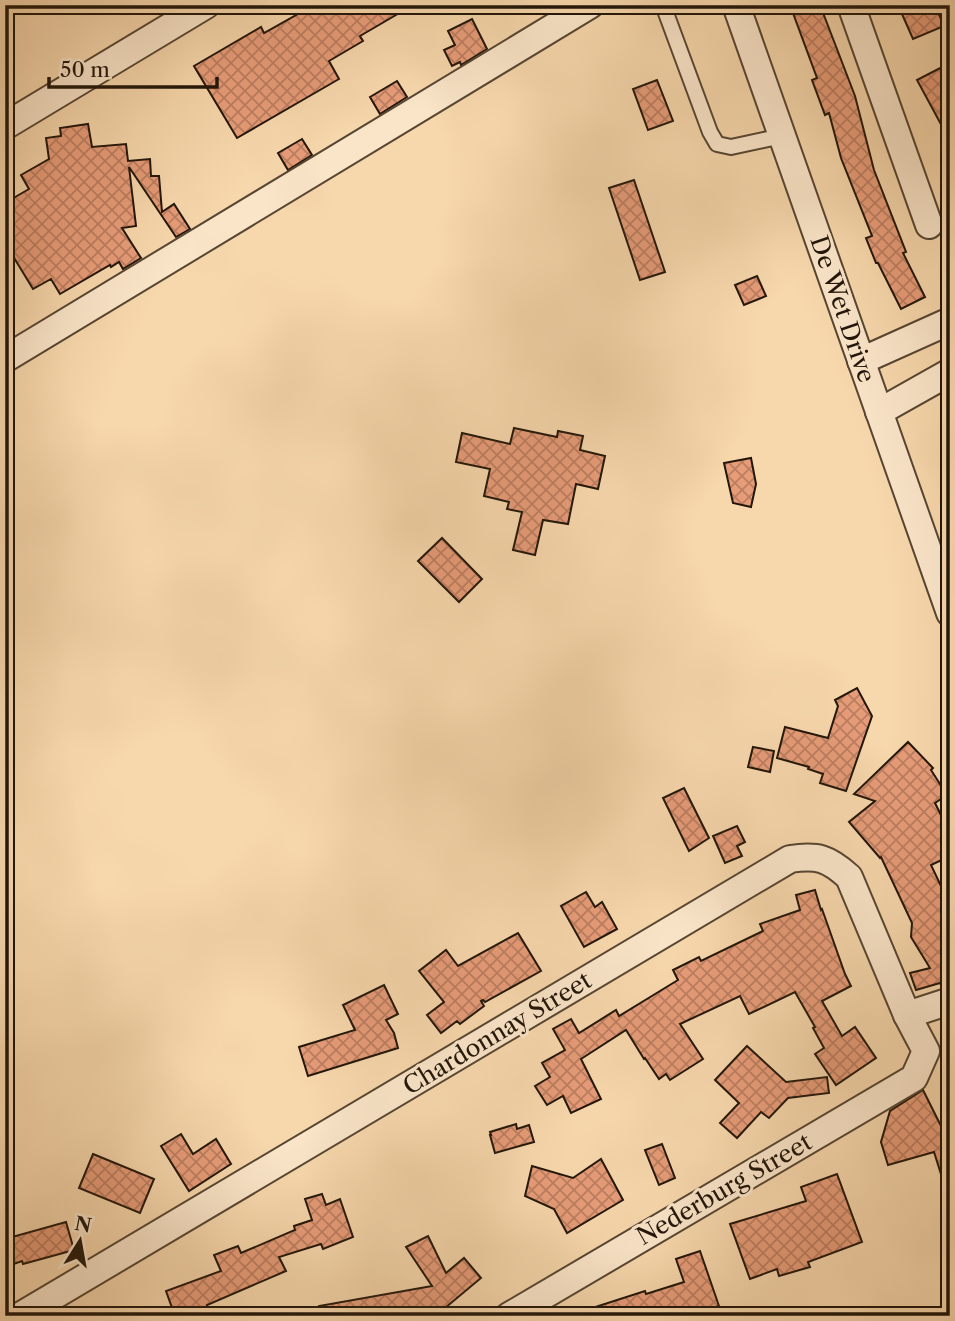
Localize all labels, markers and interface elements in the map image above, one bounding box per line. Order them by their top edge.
scale bar [49,46,217,90]
text: 50 m [60,57,110,82]
street label: De Wet Drive [804,232,882,386]
street label: Chardonnay Street [398,965,597,1101]
street label: Nederburg Street [631,1127,817,1251]
north arrow [46,1206,116,1276]
text: N [73,1212,93,1238]

